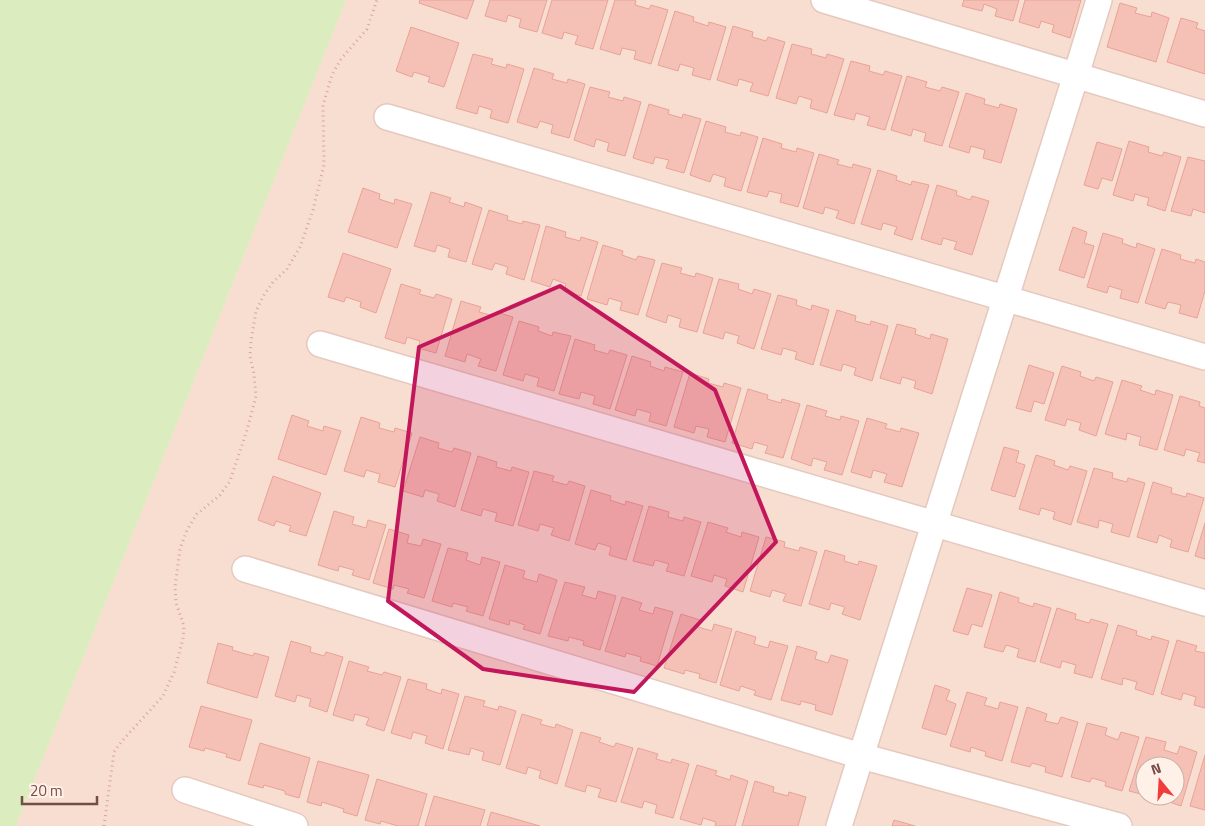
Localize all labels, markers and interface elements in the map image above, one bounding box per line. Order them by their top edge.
north arrow [1135,756,1185,806]
text: N [1148,757,1164,780]
scale bar [22,774,98,806]
text: 20 m [30,779,63,802]

